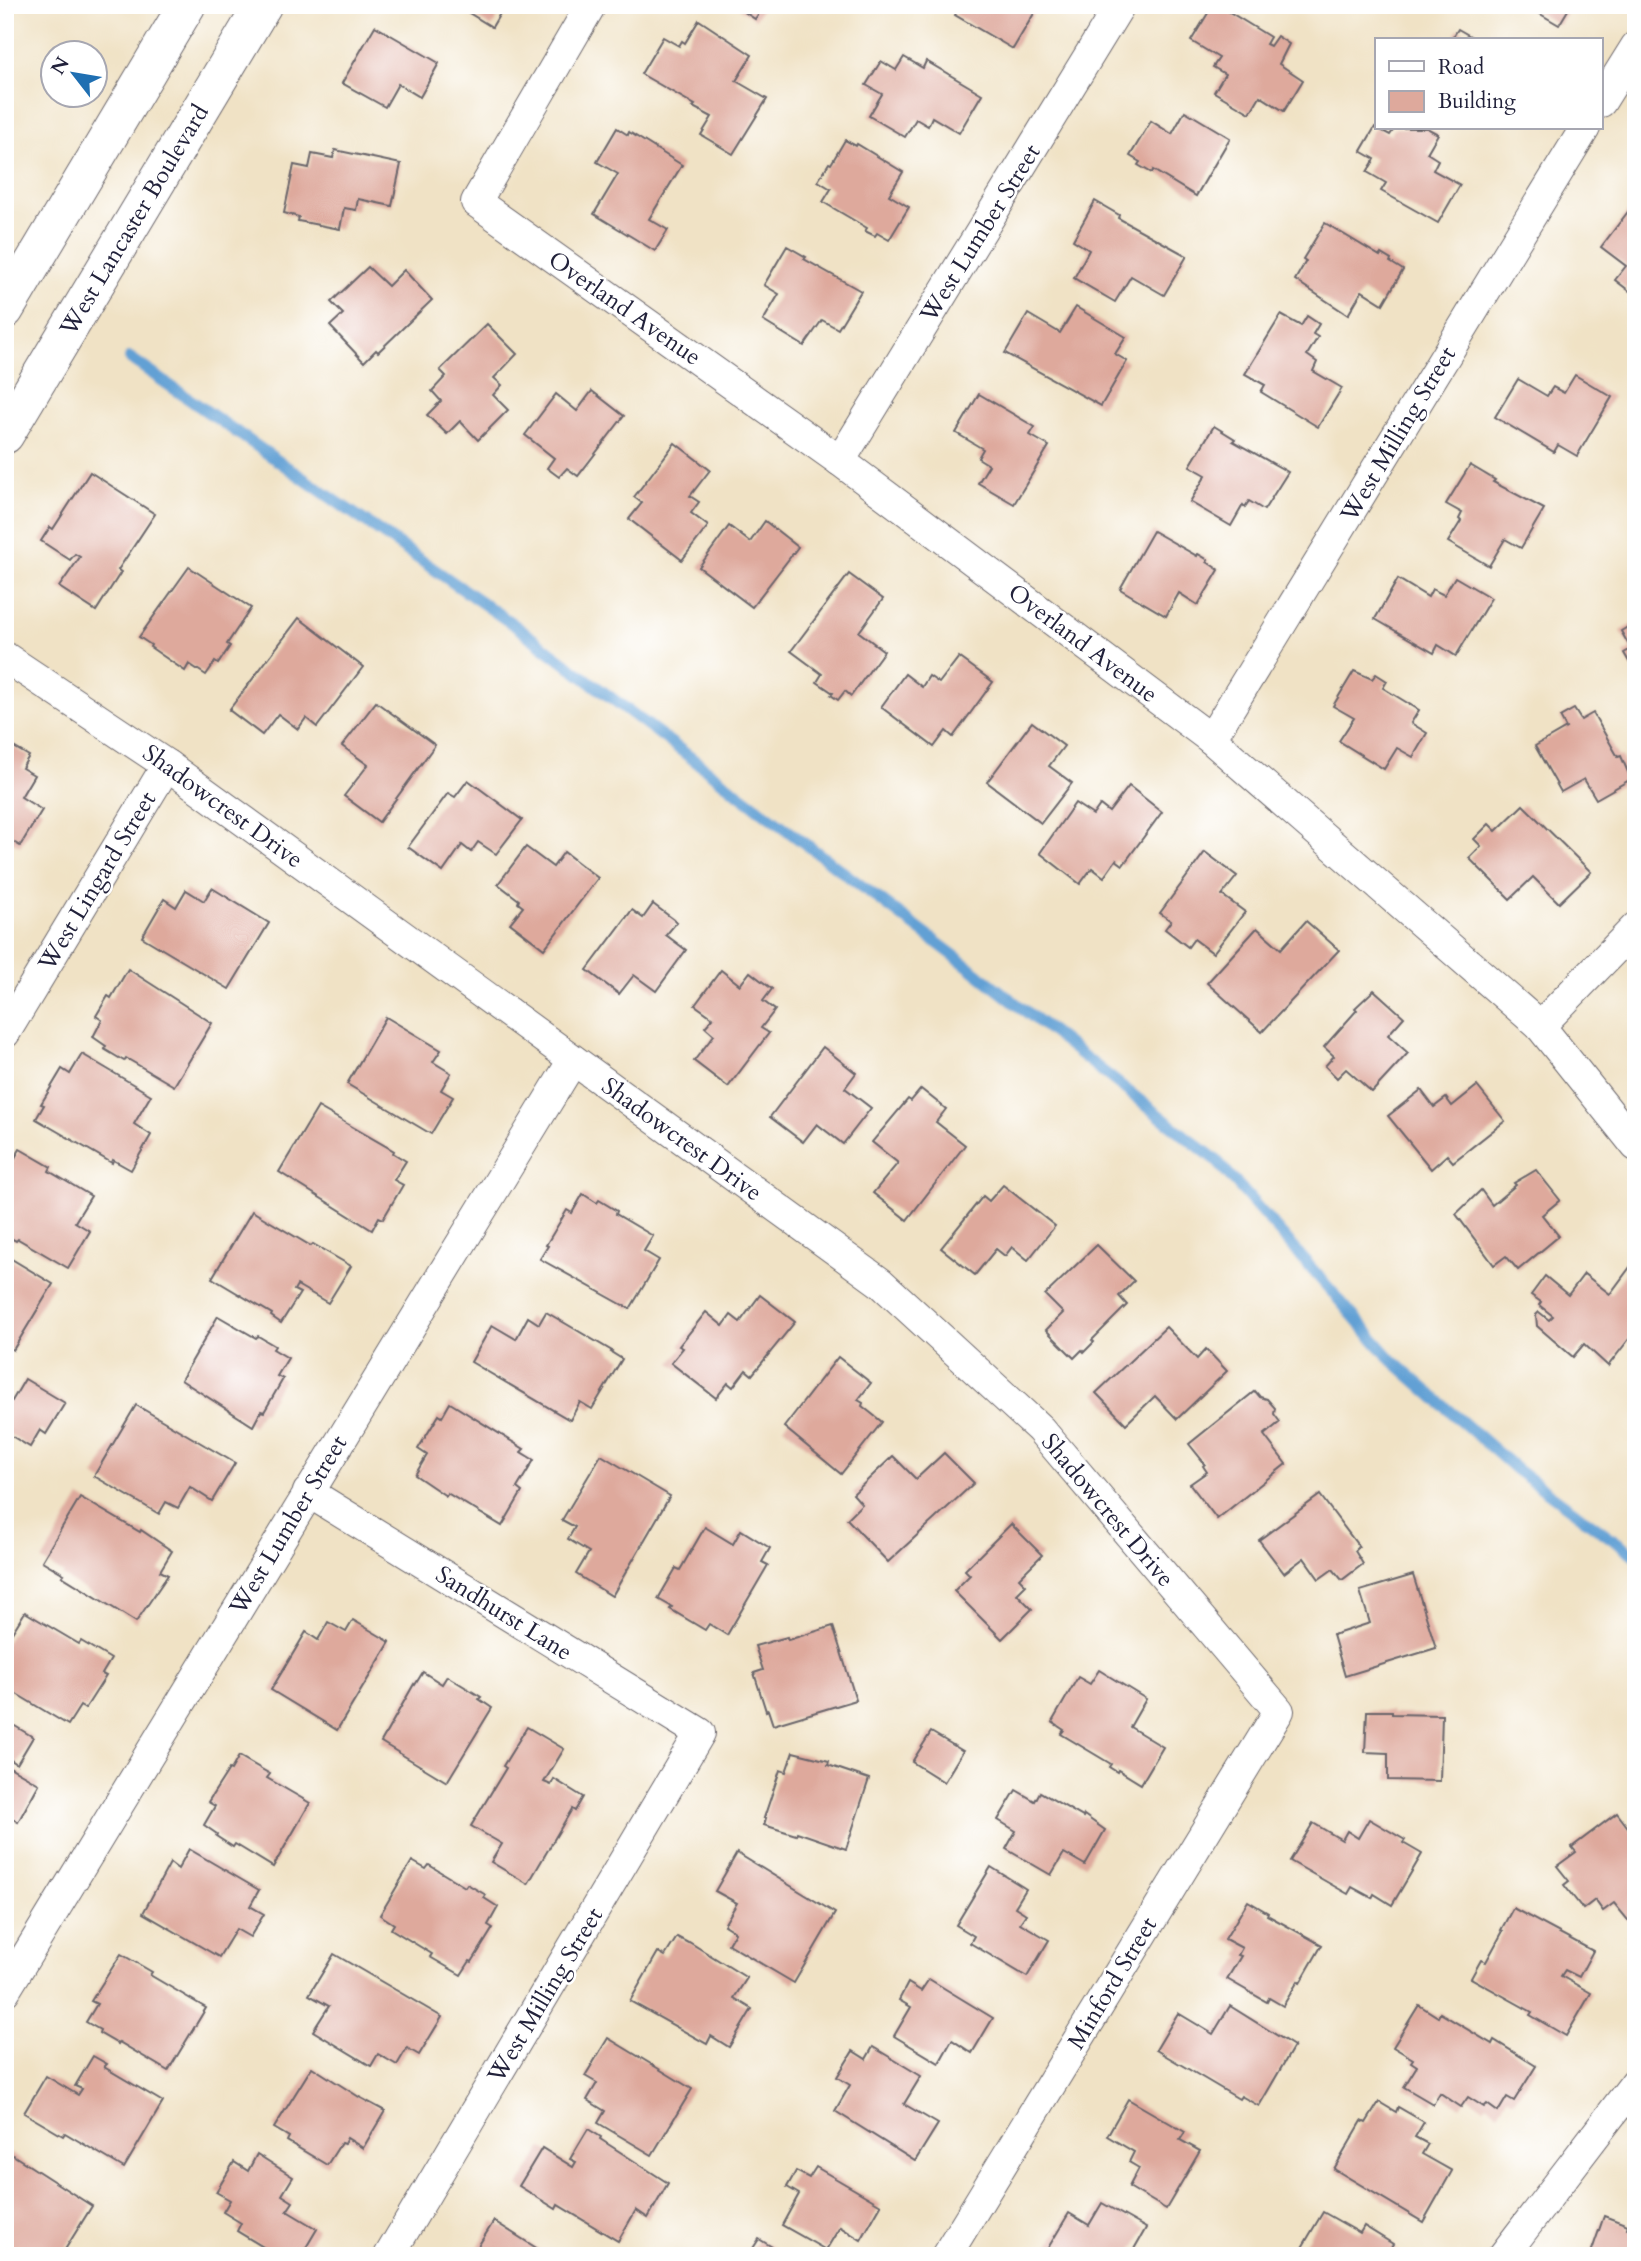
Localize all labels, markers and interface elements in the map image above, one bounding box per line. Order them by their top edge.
north arrow [38,38,108,108]
legend [1375,38,1602,130]
text: N [45,52,76,80]
text: Road [1438,53,1484,82]
text: Building [1438,87,1516,116]
street label: West Lancaster Boulevard [52,98,217,343]
street label: West Lumber Street [912,138,1049,329]
street label: Overland Avenue [542,243,708,373]
street label: West Milling Street [1333,340,1464,529]
street label: Overland Avenue [1001,576,1164,711]
street label: Shadowcrest Drive [136,737,310,876]
street label: West Lingard Street [30,785,164,978]
street label: Shadowcrest Drive [595,1070,769,1209]
street label: Shadowcrest Drive [1034,1426,1182,1594]
street label: West Lumber Street [221,1429,355,1622]
street label: Sandhurst Lane [429,1558,578,1669]
street label: West Milling Street [480,1901,611,2090]
street label: Minford Street [1060,1911,1165,2056]

